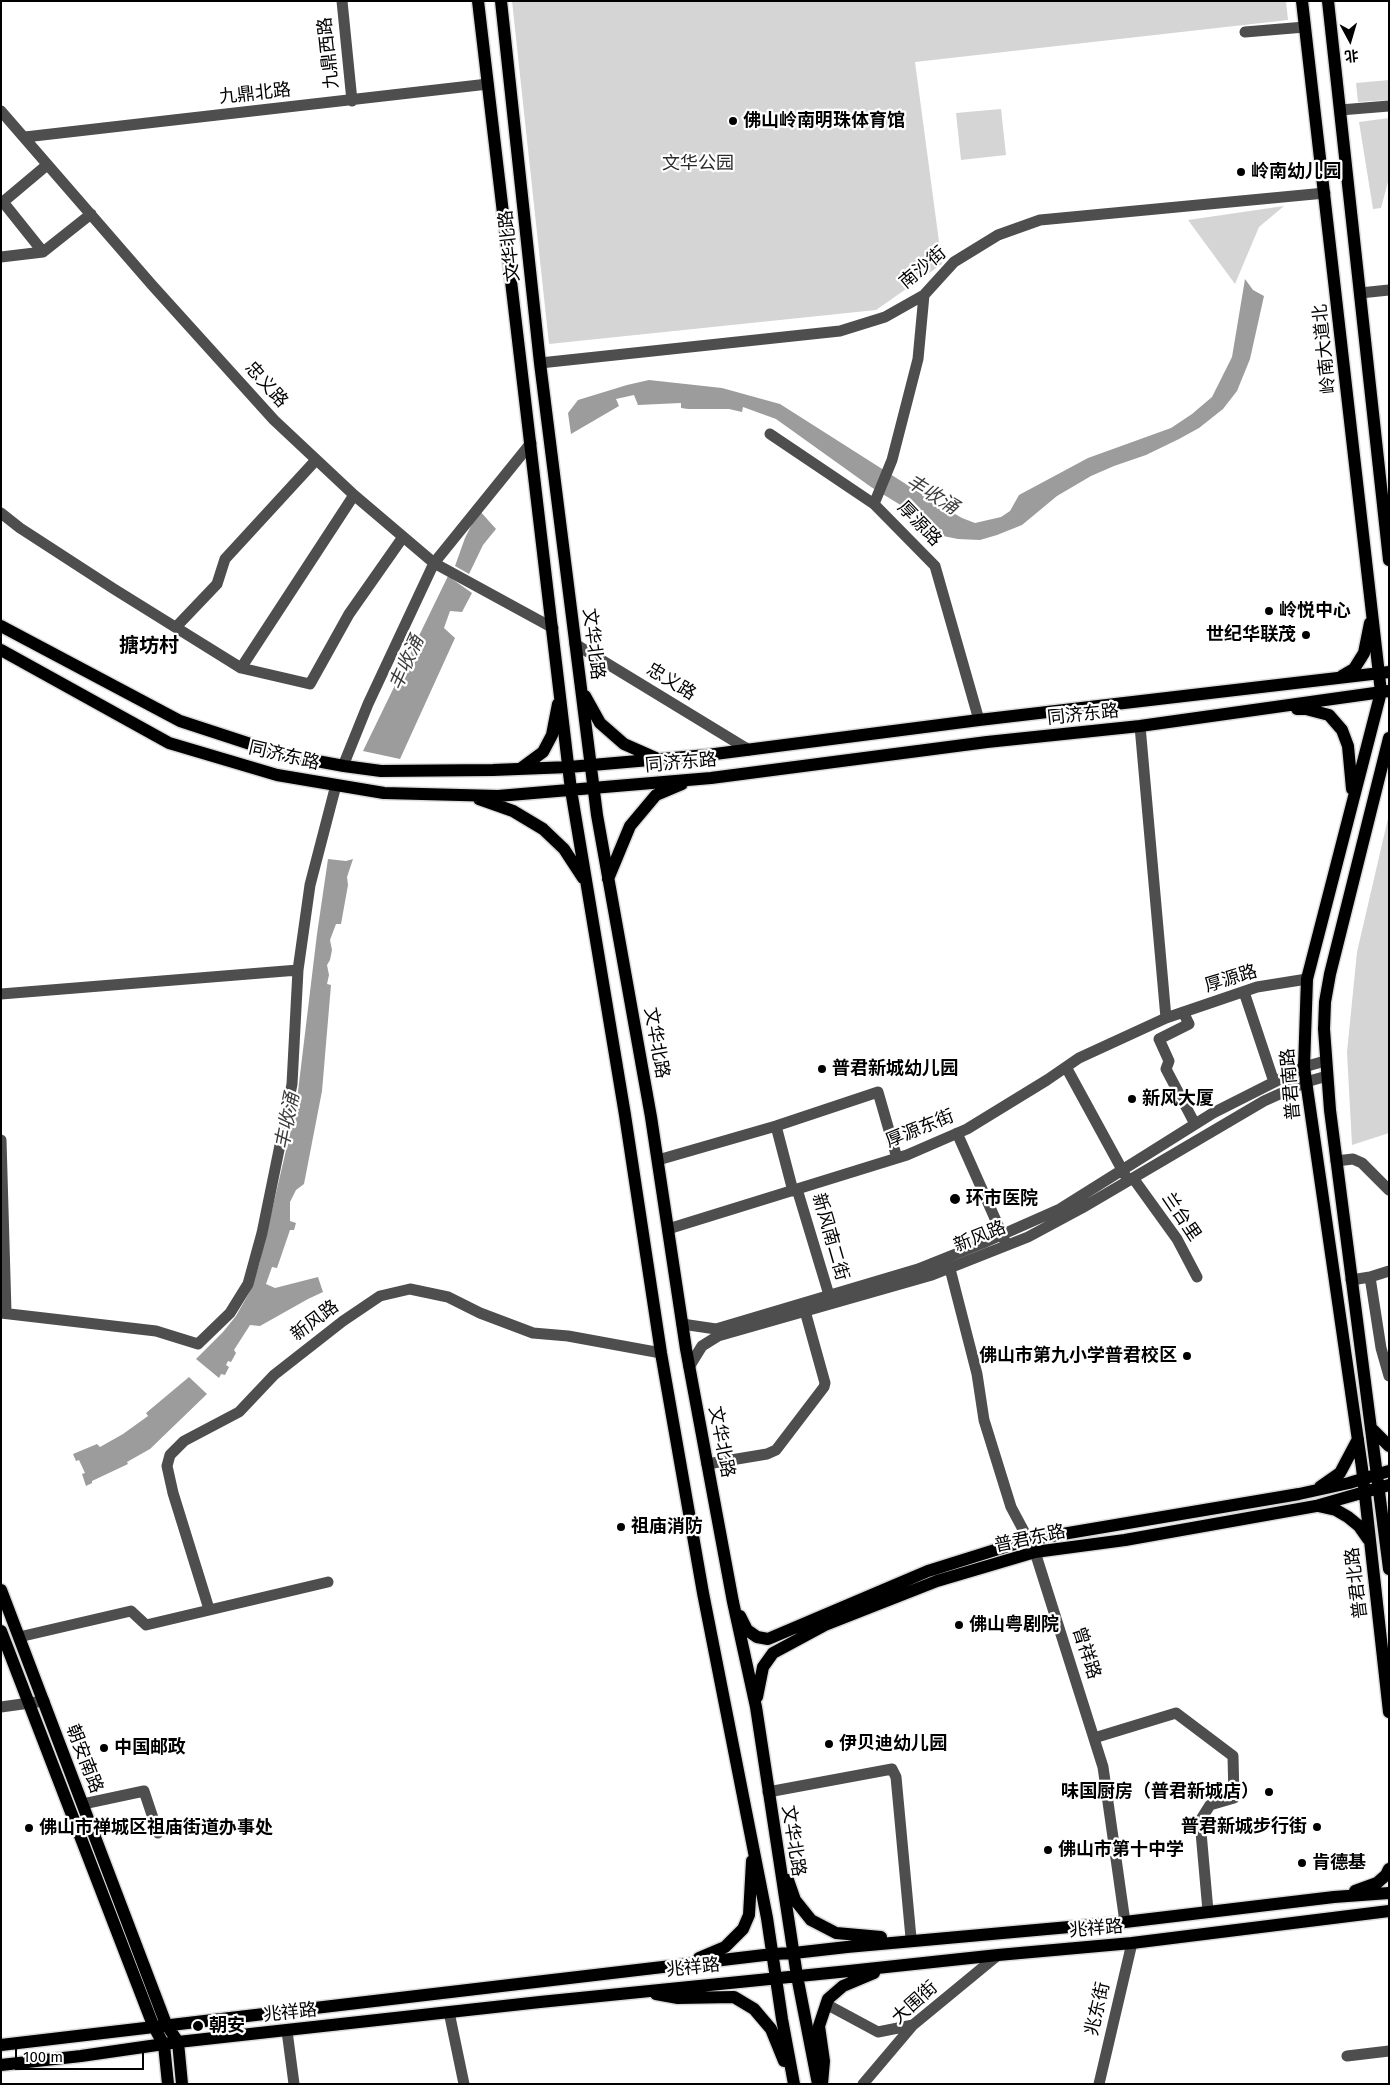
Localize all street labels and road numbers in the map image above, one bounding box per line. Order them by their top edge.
street label: 九鼎西路 [314,16,344,90]
street label: 九鼎北路 [218,79,292,109]
street label: 文华北路 [495,209,525,283]
street label: 南沙街 [895,242,951,294]
street label: 岭南大道北 [1310,303,1340,395]
street label: 忠义路 [240,358,292,412]
street label: 厚源路 [892,497,946,551]
street label: 文华北路 [578,607,608,681]
street label: 忠义路 [642,659,700,705]
street label: 同济东路 [1046,700,1120,730]
street label: 同济东路 [246,737,322,775]
street label: 同济东路 [644,749,718,777]
street label: 厚源路 [1202,961,1260,997]
street label: 文华北路 [639,1006,673,1080]
street label: 普君南路 [1277,1047,1305,1121]
street label: 厚源东街 [883,1106,957,1152]
street label: 兰台里 [1157,1189,1205,1245]
street label: 新风南二街 [807,1191,853,1283]
street label: 新风路 [951,1217,1009,1257]
street label: 新风路 [287,1296,343,1346]
street label: 文华北路 [704,1405,738,1479]
street label: 普君东路 [993,1521,1067,1557]
street label: 普君北路 [1342,1546,1372,1620]
street label: 曾祥路 [1067,1624,1105,1682]
street label: 朝安南路 [61,1722,107,1796]
street label: 文华北路 [777,1804,809,1878]
street label: 兆祥路 [1068,1916,1124,1942]
street label: 兆祥路 [665,1954,721,1982]
street label: 大围街 [888,1977,942,2029]
street label: 兆东街 [1081,1980,1115,2038]
street label: 兆祥路 [262,1999,318,2027]

